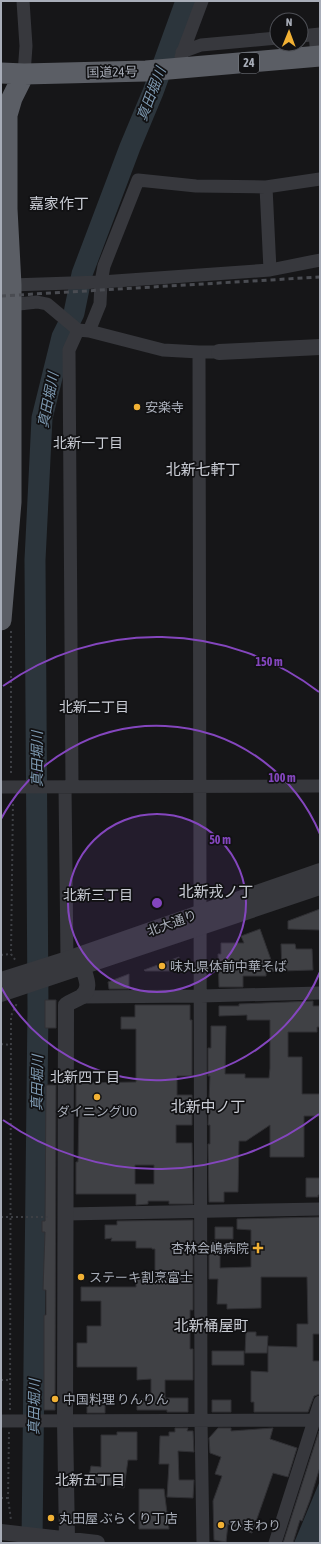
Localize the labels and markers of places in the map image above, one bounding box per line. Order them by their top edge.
place label: 安楽寺 [145,400,184,415]
marker: 安楽寺 [132,402,142,412]
centre of rings [150,896,164,910]
place label: 味丸県体前中華そば [170,959,287,974]
marker: 味丸県体前中華そば [157,961,167,971]
marker: ダイニングUO [92,1092,102,1102]
place label: ダイニングUO [57,1104,138,1119]
place label: 杏林会嶋病院 [171,1241,249,1256]
marker: 杏林会嶋病院 [252,1242,264,1254]
place label: ステーキ割烹富士 [89,1270,193,1285]
marker: ステーキ割烹富士 [76,1272,86,1282]
place label: 中国料理 りんりん [63,1392,169,1407]
marker: 中国料理 りんりん [50,1394,60,1404]
place label: 丸田屋 ぶらくり丁店 [59,1511,178,1526]
marker: 丸田屋 ぶらくり丁店 [46,1513,56,1523]
place label: ひまわり [229,1518,281,1533]
marker: ひまわり [216,1520,226,1530]

